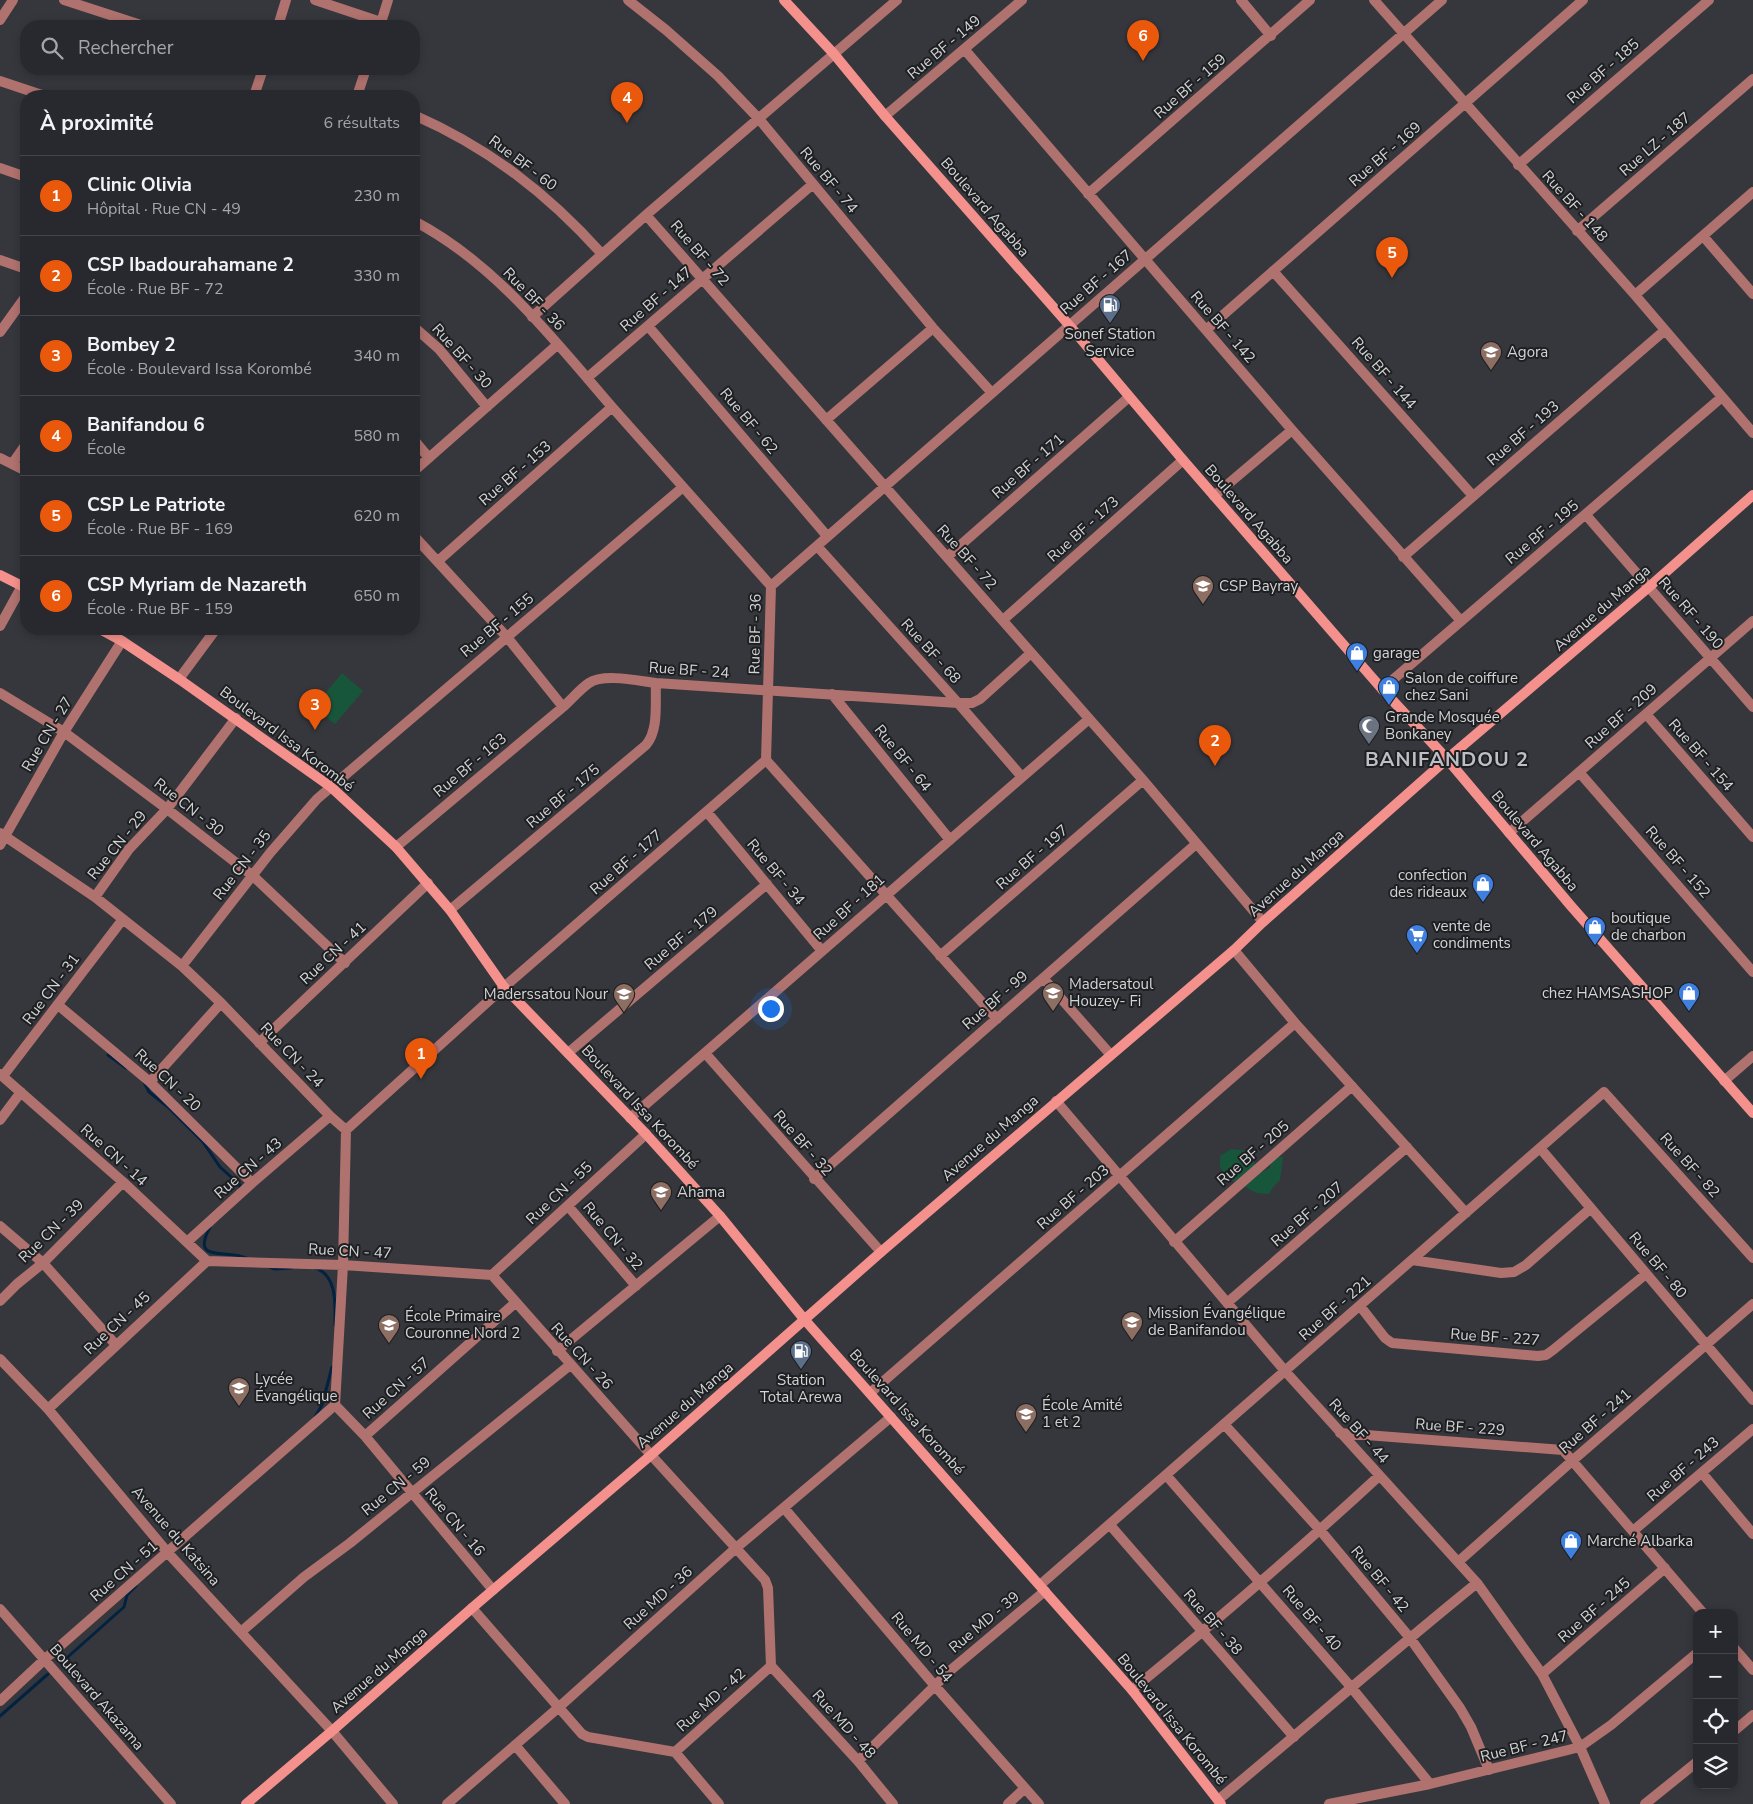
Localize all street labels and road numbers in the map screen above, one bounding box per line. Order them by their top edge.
street label: Rue BF - 149 [903,11,985,83]
street label: Rue BF - 185 [1563,34,1643,108]
street label: Rue BF - 159 [1150,49,1230,123]
street label: Rue LZ - 187 [1615,107,1695,181]
street label: Rue BF - 169 [1345,117,1425,191]
street label: Rue BF - 60 [485,131,561,195]
street label: Rue BF - 74 [795,143,863,217]
street label: Boulevard Agabba [936,153,1034,261]
street label: Rue BF - 148 [1538,166,1612,246]
street label: Rue BF - 72 [666,216,734,290]
street label: Rue BF - 167 [1056,245,1136,319]
street label: Rue BF - 147 [616,262,696,336]
street label: Rue BF - 36 [499,263,569,335]
street label: Rue BF - 142 [1186,287,1260,367]
street label: Rue BF - 30 [428,319,496,393]
street label: Rue BF - 144 [1347,333,1421,413]
street label: Rue BF - 62 [715,384,783,458]
street label: Rue BF - 193 [1483,396,1563,470]
street label: Rue BF - 171 [988,429,1068,503]
street label: Rue BF - 153 [475,436,555,510]
street label: Boulevard Agabba [1200,460,1298,568]
street label: Rue BF - 173 [1043,492,1123,566]
street label: Rue BF - 195 [1501,496,1583,568]
street label: Rue BF - 72 [933,520,1001,594]
street label: Avenue du Manga [1549,560,1655,656]
street label: Rue RF - 190 [1654,573,1728,653]
street label: Rue BF - 155 [456,589,538,661]
street label: Rue BF - 36 [744,593,766,675]
street label: Rue BF - 68 [897,614,965,688]
street label: Rue BF - 24 [648,657,730,683]
street label: Rue BF - 209 [1581,679,1661,753]
street label: Boulevard Issa Korombé [216,682,358,796]
street label: Rue CN - 27 [17,693,77,775]
street label: Rue BF - 154 [1664,715,1738,795]
street label: Rue BF - 64 [870,720,936,796]
street label: Rue BF - 163 [429,729,511,801]
street label: Rue BF - 175 [522,760,604,832]
street label: Rue CN - 30 [150,773,228,841]
street label: Boulevard Agabba [1487,786,1583,896]
street label: Rue CN - 29 [83,806,151,884]
street label: Rue BF - 197 [992,820,1072,894]
street label: Rue BF - 152 [1641,822,1715,902]
street label: Rue BF - 177 [586,825,666,899]
street label: Avenue du Manga [1244,825,1348,921]
street label: Rue CN - 35 [208,826,276,904]
street label: Rue BF - 34 [742,835,810,909]
street label: Rue BF - 181 [809,870,889,944]
street label: Rue BF - 179 [640,902,722,974]
street label: Rue CN - 41 [296,917,370,989]
street label: Rue CN - 31 [18,950,84,1028]
street label: Rue BF - 99 [958,966,1032,1034]
street label: Rue CN - 24 [256,1018,328,1092]
street label: Boulevard Issa Korombé [577,1040,703,1174]
street label: Rue CN - 20 [131,1044,205,1116]
street label: Avenue du Manga [937,1090,1043,1186]
street label: Rue BF - 32 [769,1106,837,1180]
street label: Rue BF - 205 [1213,1116,1293,1190]
street label: Rue CN - 14 [76,1120,152,1190]
street label: Rue BF - 82 [1656,1128,1724,1202]
street label: Rue CN - 43 [210,1133,286,1203]
street label: Rue CN - 55 [522,1157,596,1229]
street label: Rue BF - 203 [1033,1160,1113,1234]
street label: Rue BF - 207 [1267,1177,1347,1251]
street label: Rue CN - 39 [14,1195,88,1267]
street label: Rue CN - 32 [578,1198,648,1274]
street label: Rue BF - 80 [1624,1228,1692,1302]
street label: Rue CN - 47 [308,1239,392,1263]
street label: Rue BF - 221 [1295,1271,1375,1345]
street label: Rue CN - 45 [80,1287,154,1359]
street label: Rue CN - 26 [547,1318,617,1394]
street label: Rue BF - 227 [1450,1324,1540,1350]
street label: Boulevard Issa Korombé [845,1345,969,1479]
street label: Rue CN - 57 [358,1353,434,1423]
street label: Avenue du Manga [632,1357,738,1453]
street label: Rue BF - 241 [1555,1384,1635,1458]
street label: Rue BF - 44 [1325,1394,1393,1468]
street label: Rue BF - 229 [1415,1414,1505,1440]
street label: Rue BF - 243 [1643,1432,1723,1506]
street label: Rue CN - 59 [357,1452,435,1520]
street label: Avenue du Katsina [127,1482,225,1590]
street label: Rue CN - 16 [420,1484,490,1560]
street label: Rue CN - 51 [86,1536,162,1606]
street label: Rue BF - 42 [1346,1542,1414,1616]
street label: Rue MD - 36 [619,1562,697,1634]
street label: Rue BF - 245 [1554,1573,1634,1647]
street label: Rue BF - 40 [1278,1581,1346,1655]
street label: Rue BF - 38 [1179,1585,1247,1659]
street label: Rue MD - 39 [945,1587,1023,1657]
street label: Rue MD - 54 [887,1608,957,1686]
street label: Avenue du Manga [326,1622,432,1718]
street label: Boulevard Akazama [45,1640,149,1754]
street label: Boulevard Issa Korombé [1113,1649,1231,1789]
street label: Rue MD - 42 [672,1664,750,1736]
street label: Rue MD - 48 [808,1685,880,1763]
street label: Rue BF - 247 [1478,1725,1570,1767]

